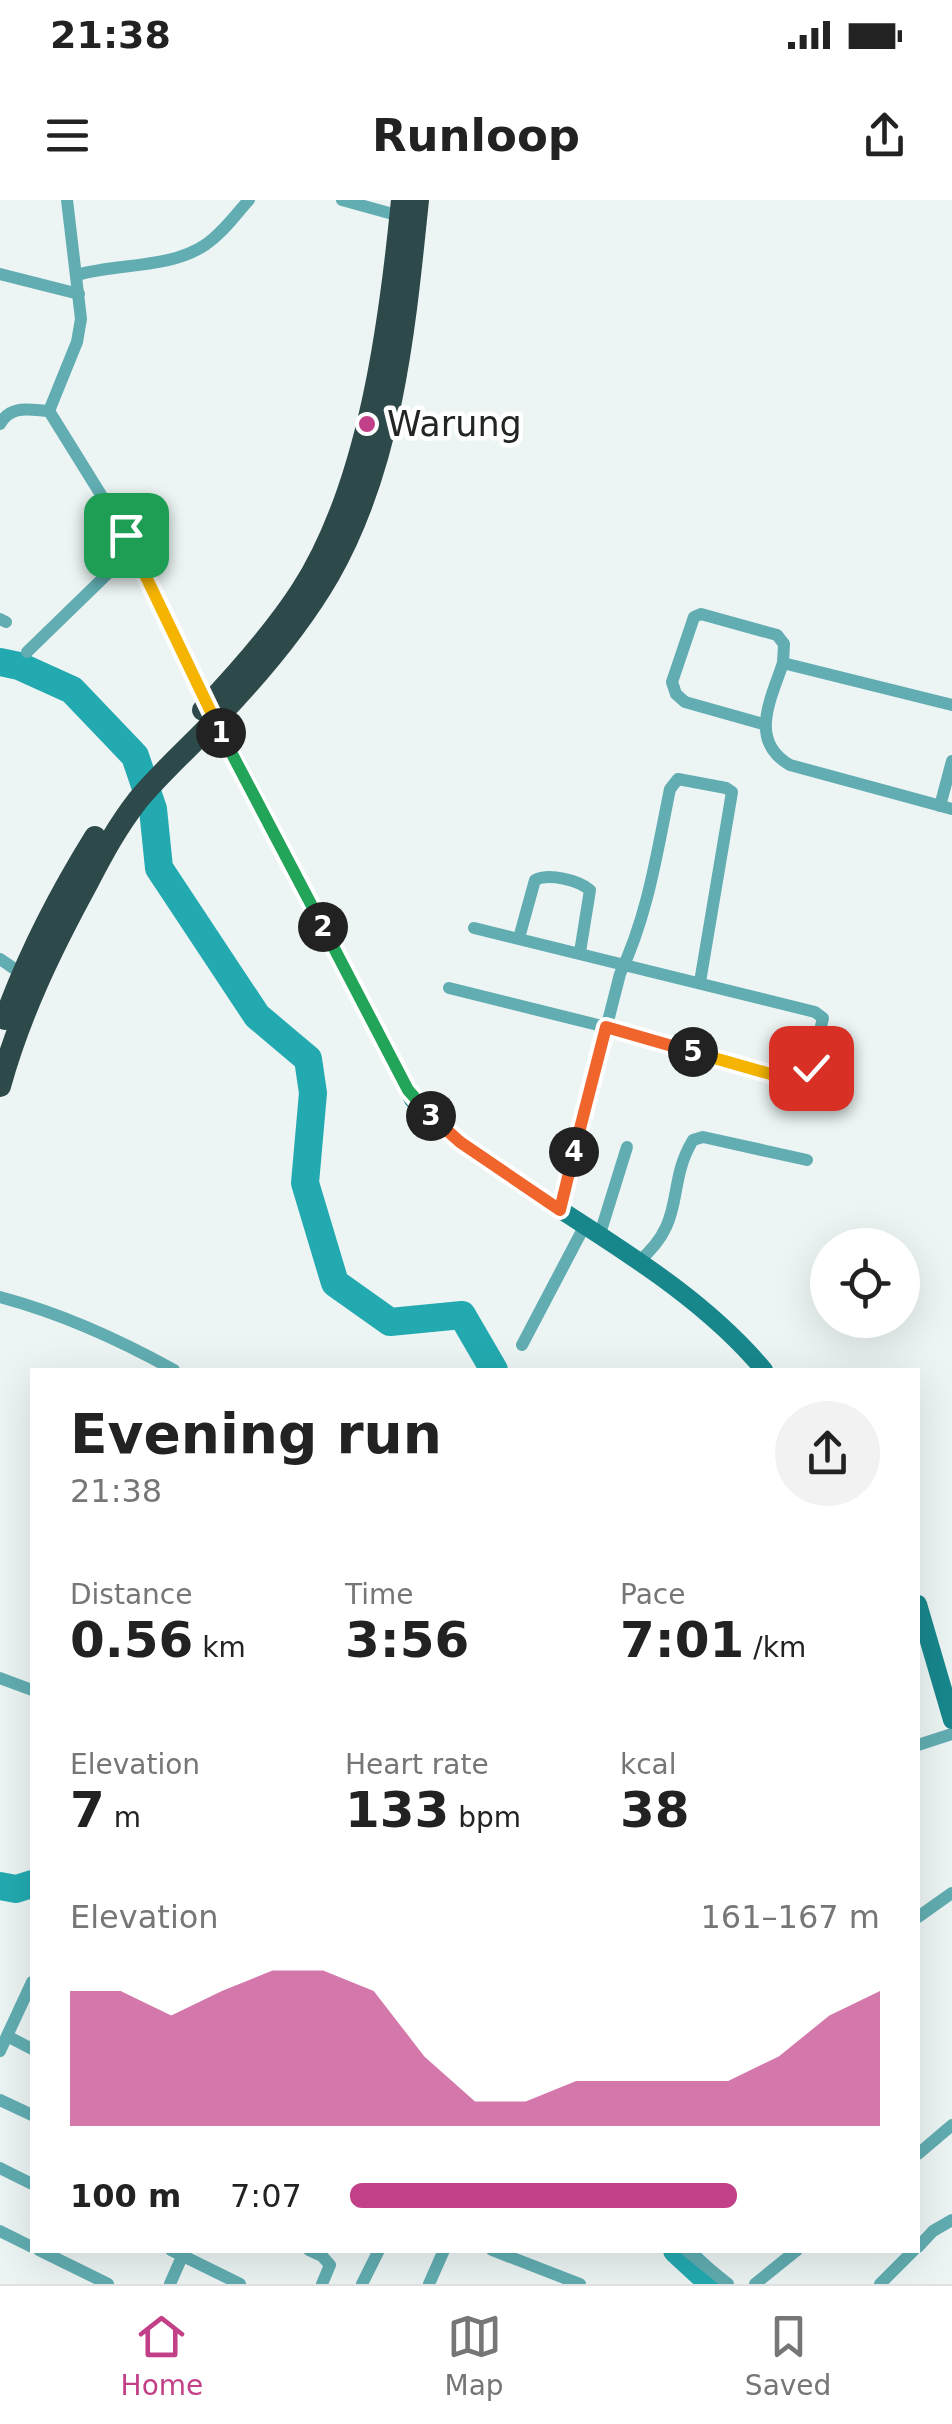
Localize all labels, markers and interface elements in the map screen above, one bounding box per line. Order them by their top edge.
text: 21:38 [50,13,171,57]
icon: menu [40,108,95,163]
icon: share [857,108,912,163]
text: Runloop [372,109,580,162]
place label: Warung [387,404,522,444]
marker: Warung [356,413,378,435]
pin [84,493,169,578]
icon: arrive [99,508,154,563]
pin: 1 [196,708,246,758]
text: 1 [211,716,231,749]
pin: 2 [298,902,348,952]
text: 2 [313,910,333,943]
pin [769,1026,854,1111]
pin: 5 [668,1027,718,1077]
text: 5 [683,1035,703,1068]
icon: check [784,1041,839,1096]
pin: 3 [406,1091,456,1141]
text: 3 [421,1099,441,1132]
pin: 4 [549,1127,599,1177]
text: 4 [564,1135,584,1168]
map controls [810,1228,920,1338]
button: locate [810,1228,920,1338]
button: share [775,1401,880,1506]
text: Evening run [70,1402,442,1466]
text: 21:38 [70,1472,162,1510]
text: Distance [70,1578,192,1611]
text: Time [345,1578,414,1611]
text: Pace [620,1578,685,1611]
text: 0.56 [70,1611,193,1669]
text: 3:56 [345,1611,469,1669]
text: 7:01 [620,1611,744,1669]
text: km [193,1631,246,1664]
text: /km [744,1631,806,1664]
text: Elevation [70,1748,200,1781]
text: Heart rate [345,1748,489,1781]
text: kcal [620,1748,677,1781]
text: 7 [70,1781,105,1839]
text: 133 [345,1781,449,1839]
text: 38 [620,1781,690,1839]
text: m [105,1801,141,1834]
text: bpm [449,1801,521,1834]
text: Elevation [70,1898,219,1936]
text: 161–167 m [701,1898,880,1936]
text: 100 m [70,2177,181,2215]
text: 7:07 [230,2177,302,2215]
tab: Home [121,2309,203,2402]
tab: Map [445,2309,504,2402]
tab: Saved [745,2309,831,2402]

